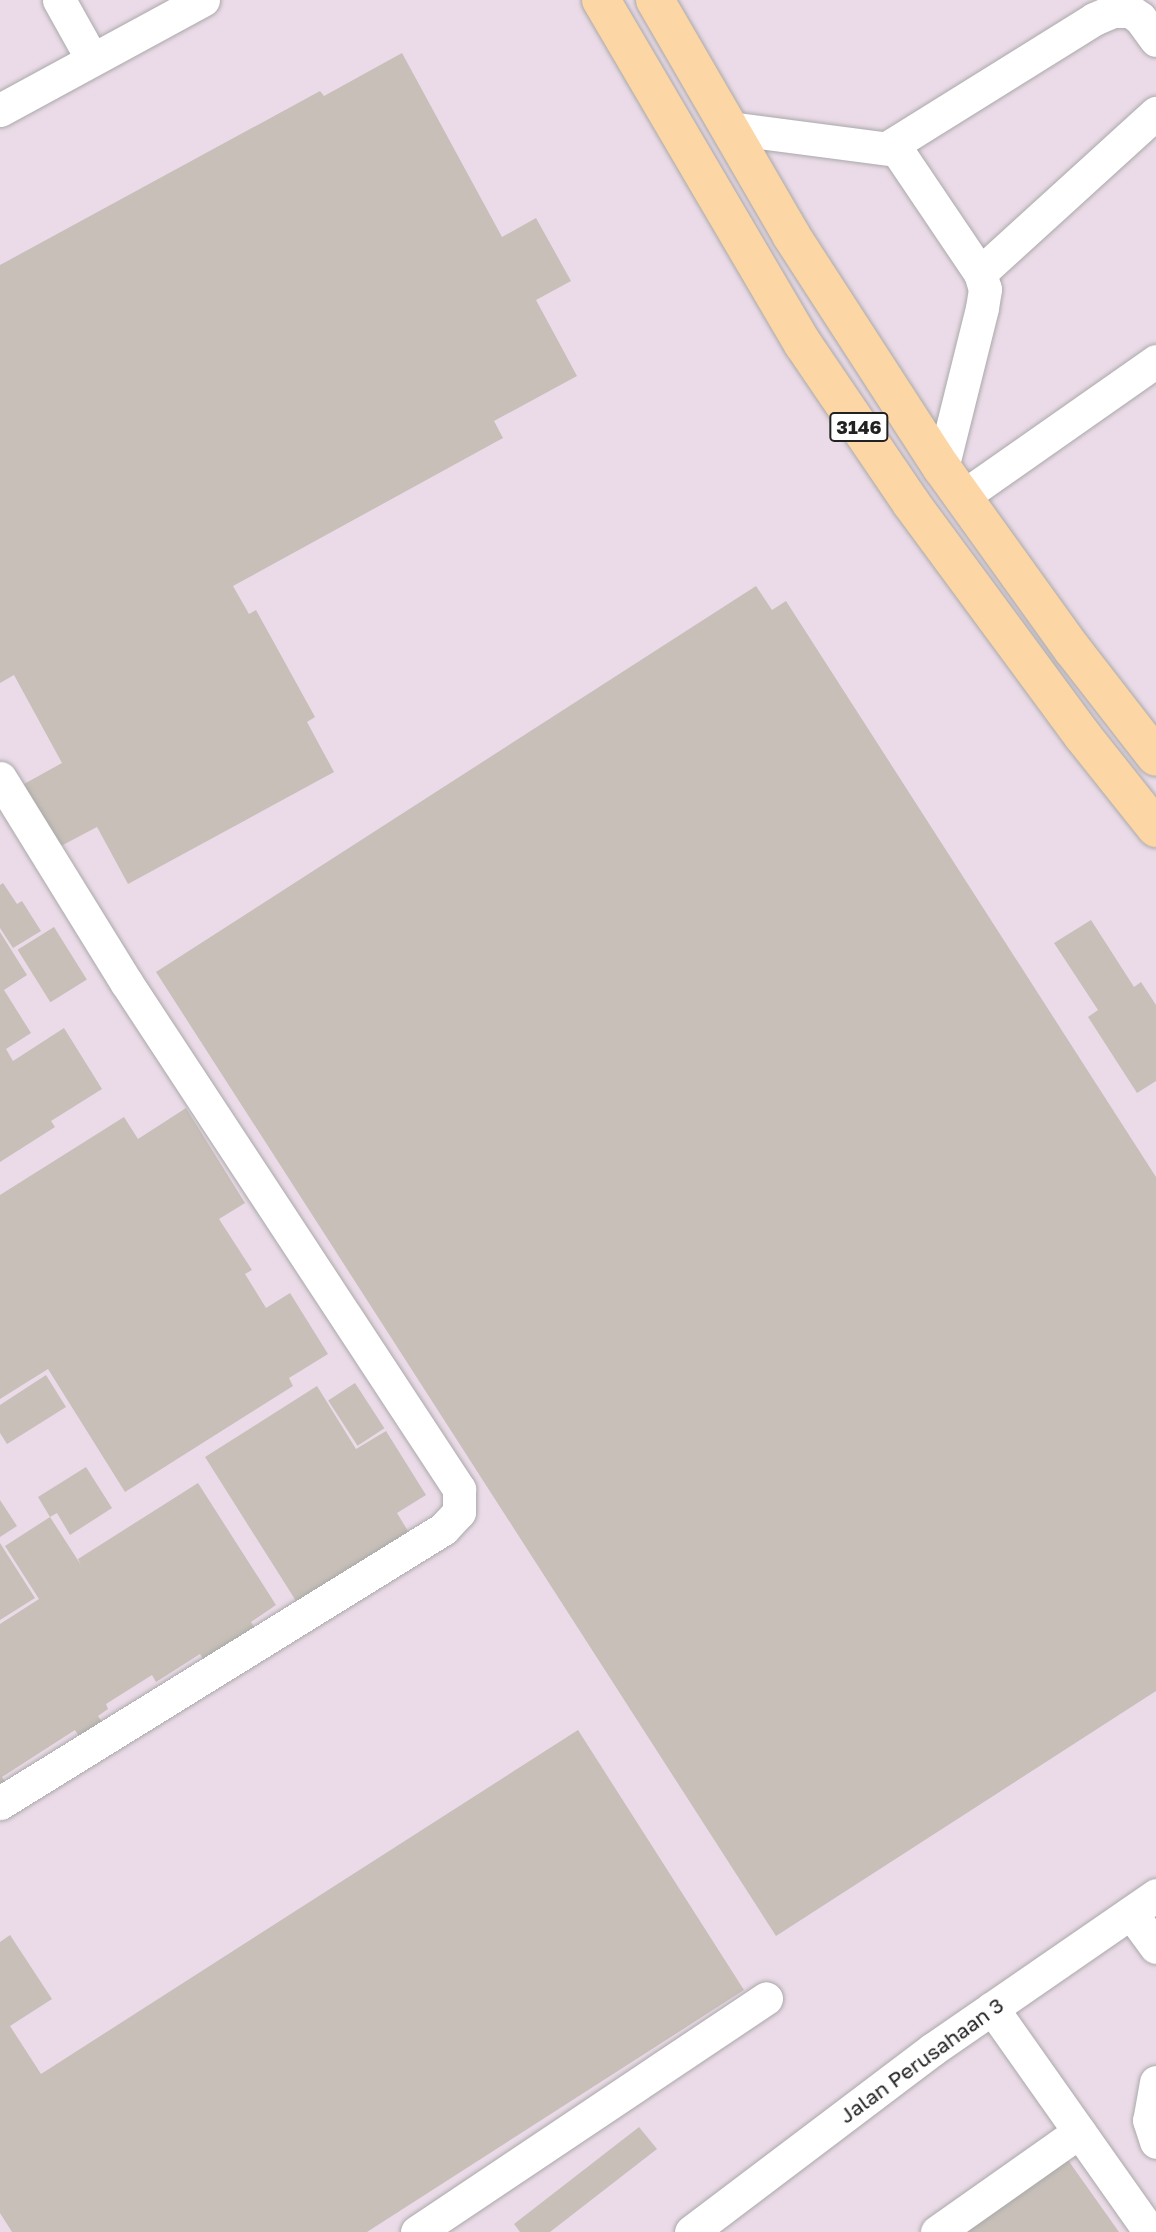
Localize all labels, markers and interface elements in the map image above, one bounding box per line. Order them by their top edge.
road number: 3146 [829,412,889,442]
street label: Jalan Perusahaan 3 [834,1992,1008,2128]

